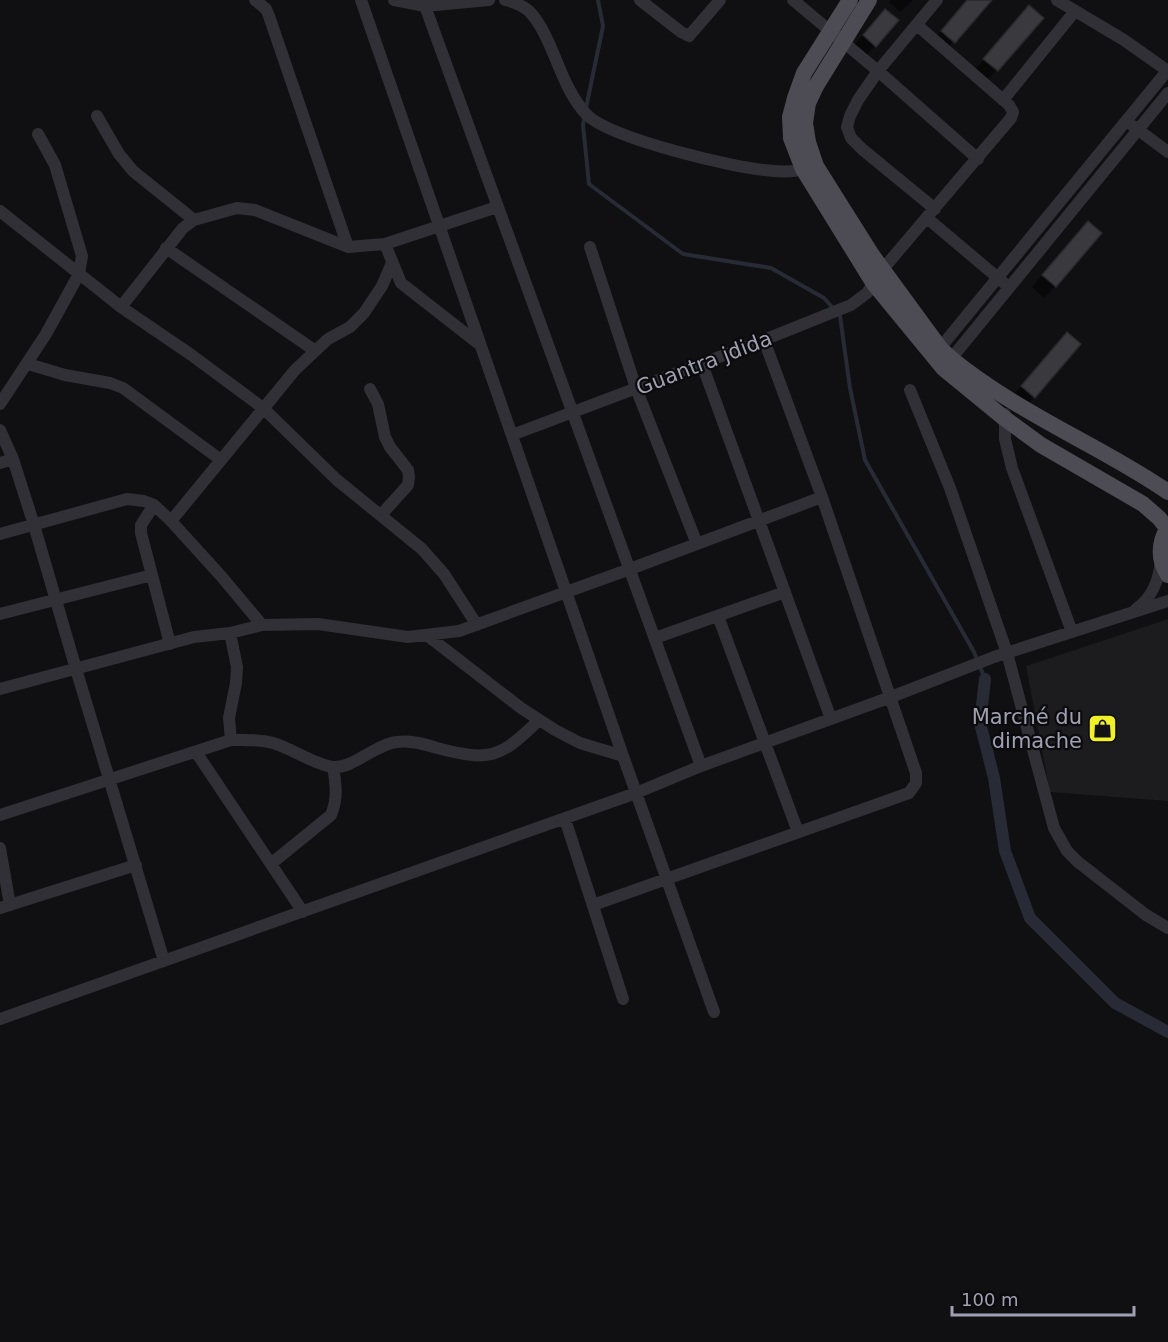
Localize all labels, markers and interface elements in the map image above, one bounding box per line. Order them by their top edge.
street label: Guantra jdida [633,326,775,400]
place label: Marché du dimache [972,705,1082,753]
shop icon: Marché du dimache [1087,713,1119,745]
scale bar [952,1279,1134,1317]
text: 100 m [961,1289,1019,1310]

